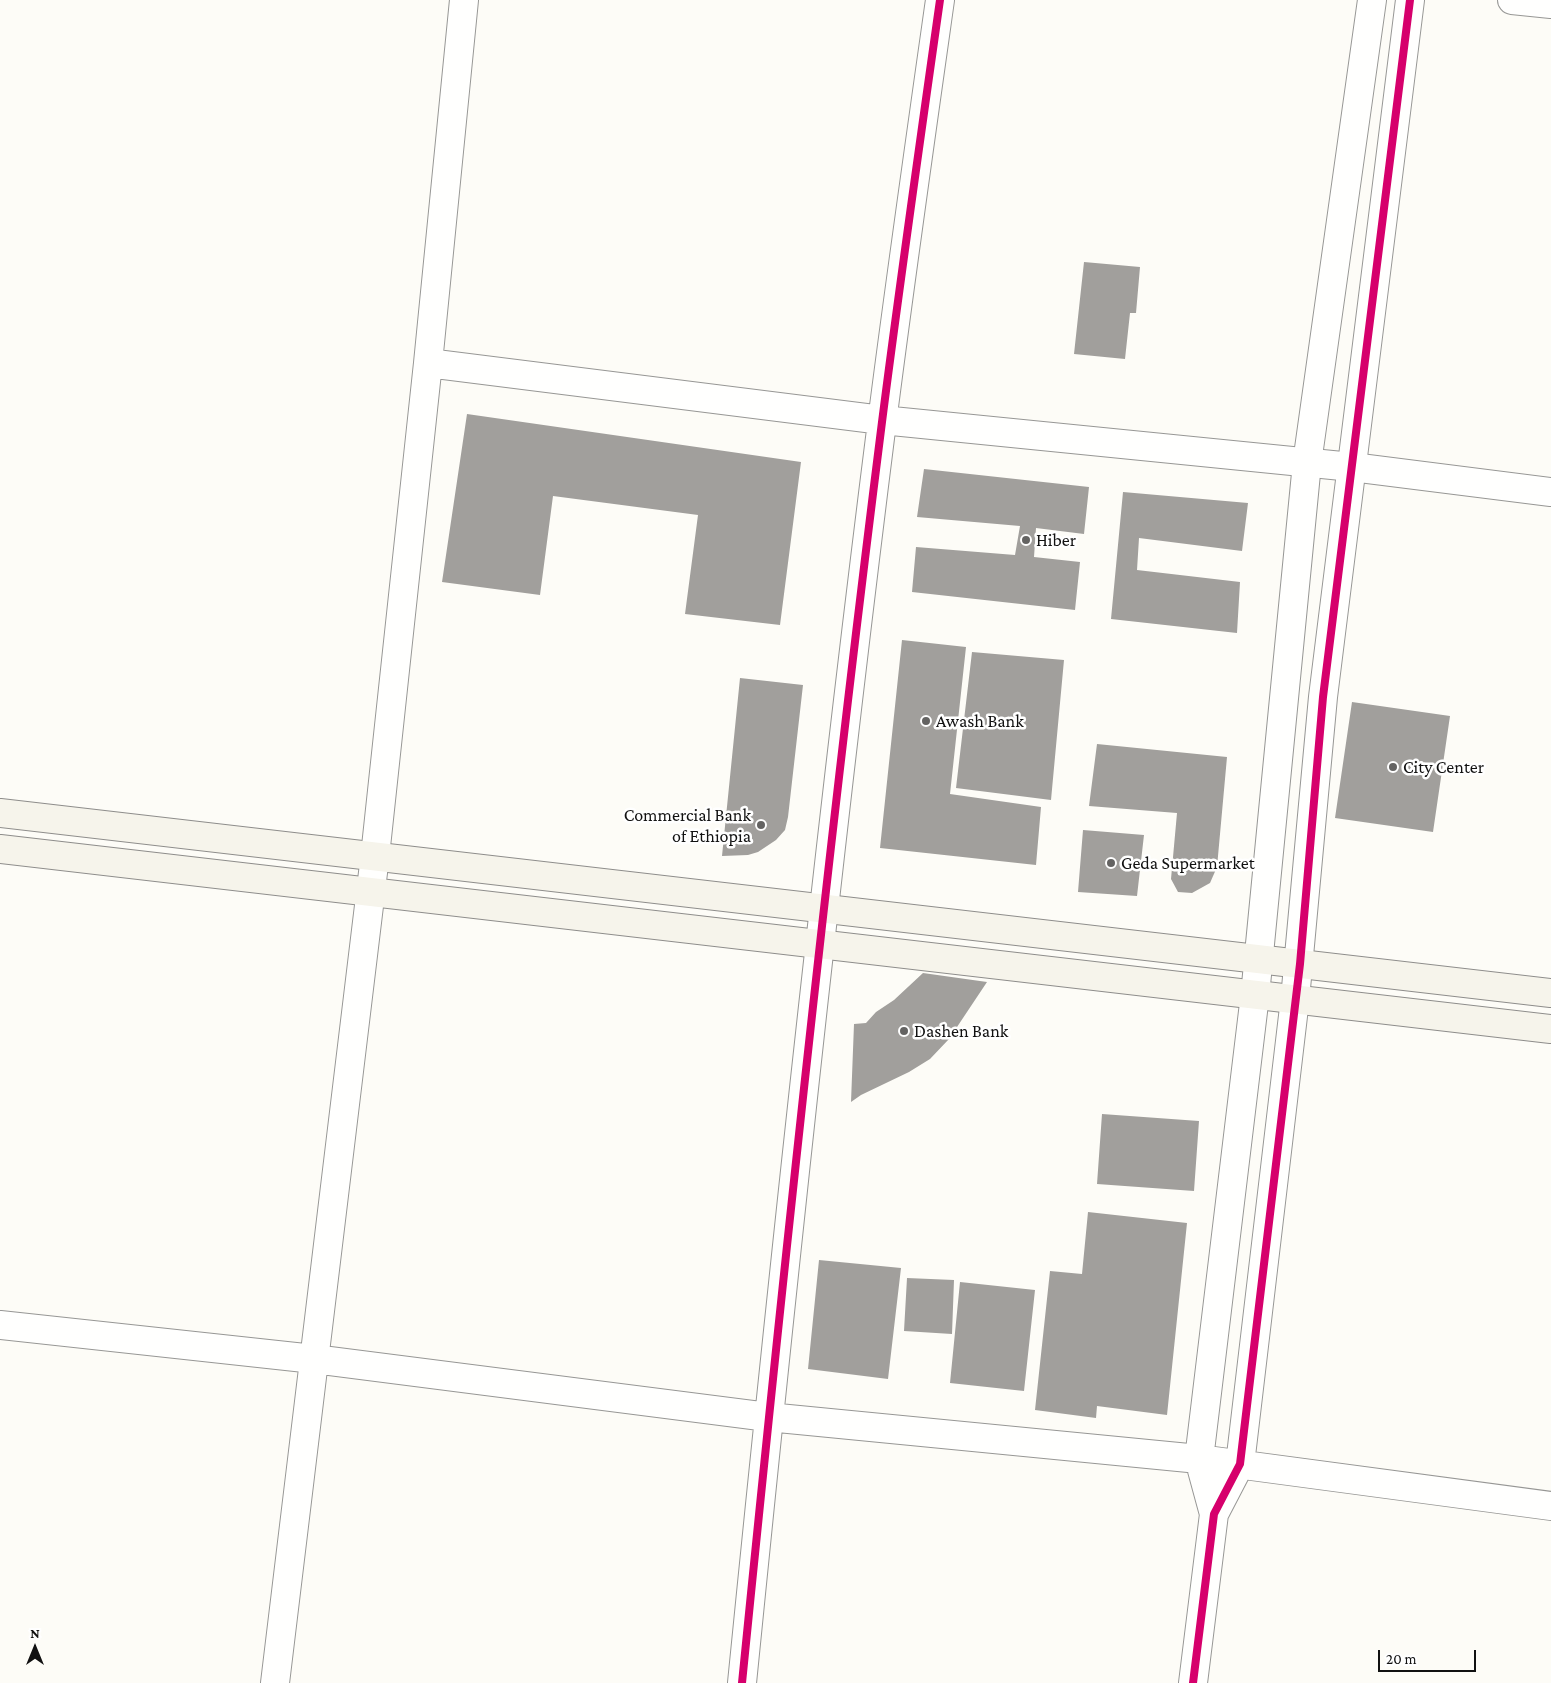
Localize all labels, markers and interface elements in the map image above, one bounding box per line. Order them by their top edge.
place label: Hiber [1036,529,1076,551]
marker: Hiber [1020,534,1032,546]
place label: Awash Bank [936,710,1024,732]
marker: Awash Bank [920,715,932,727]
place label: City Center [1403,756,1484,778]
marker: City Center [1387,761,1399,773]
place label: Commercial Bank of Ethiopia [624,804,751,846]
marker: Commercial Bank of Ethiopia [755,819,767,831]
place label: Geda Supermarket [1121,852,1255,874]
marker: Geda Supermarket [1105,857,1117,869]
place label: Dashen Bank [914,1020,1008,1042]
marker: Dashen Bank [898,1025,910,1037]
north arrow [10,1623,60,1673]
text: N [30,1625,40,1641]
scale bar [1381,1640,1478,1672]
text: 20 m [1386,1651,1417,1667]

